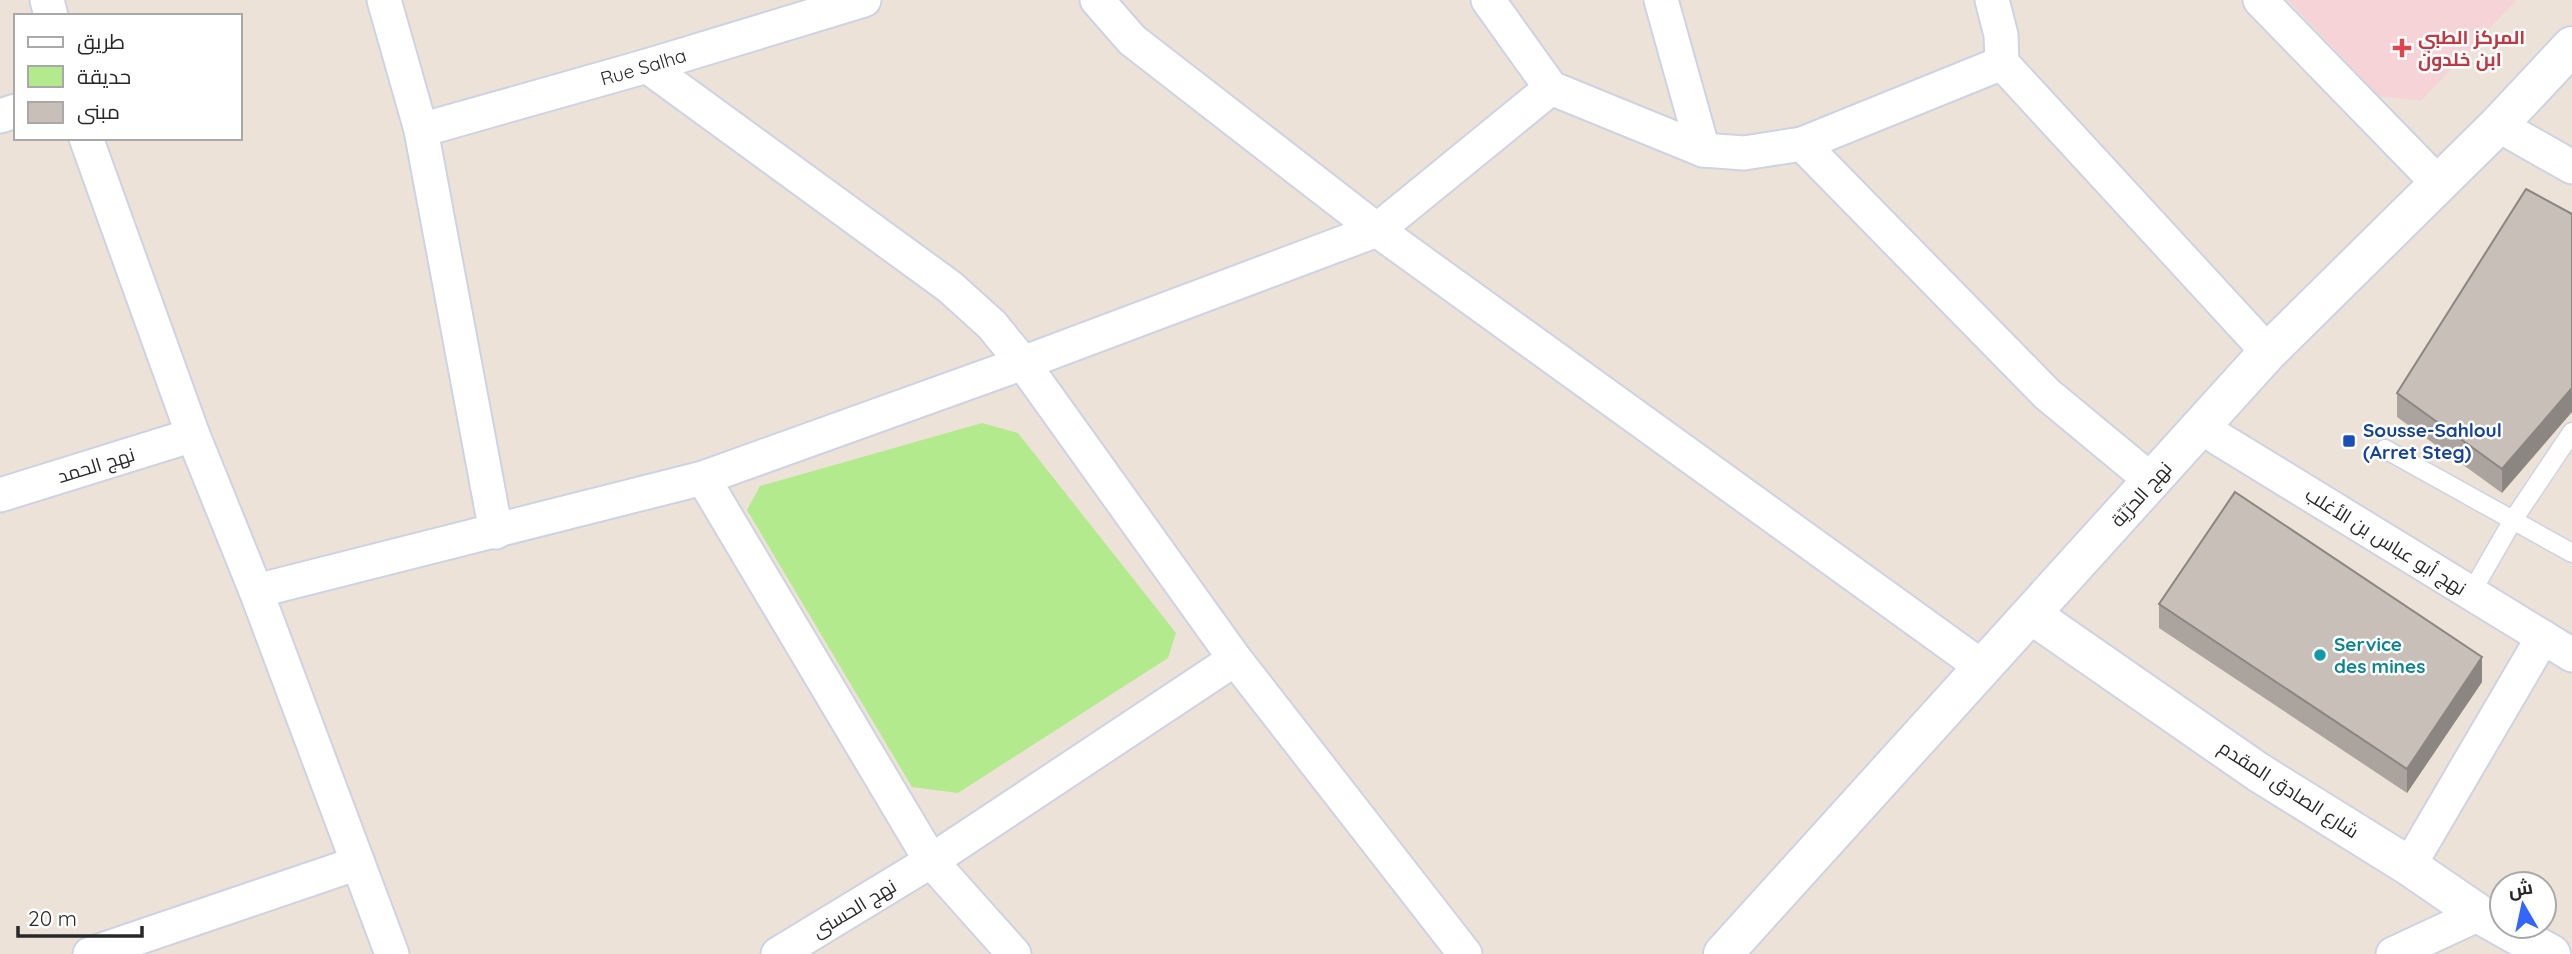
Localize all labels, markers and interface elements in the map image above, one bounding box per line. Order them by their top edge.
legend [14,14,242,140]
place label: المركز الطبي ابن خلدون [2418,25,2525,71]
text: طريق [77,28,125,55]
marker: المركز الطبي ابن خلدون [2392,38,2412,58]
street label: Rue Salha [598,43,689,91]
text: حديقة [77,63,131,89]
text: مبنى [77,98,120,125]
place label: Sousse-Sahloul (Arret Steg) [2363,418,2502,464]
marker: Sousse-Sahloul (Arret Steg) [2341,433,2357,449]
street label: نهج الحمد [54,442,138,490]
street label: نهج الحرّيّة [2105,456,2178,533]
street label: نهج أبو عباس بن الأغلب [2300,482,2471,602]
place label: Service des mines [2334,632,2425,678]
marker: Service des mines [2312,647,2328,663]
street label: شارع الصادق المقدم [2213,735,2364,845]
north arrow [2488,870,2558,940]
street label: نهج الحسنى [808,874,901,944]
text: ش [2506,874,2534,902]
scale bar [18,894,142,938]
text: 20 m [28,905,77,931]

